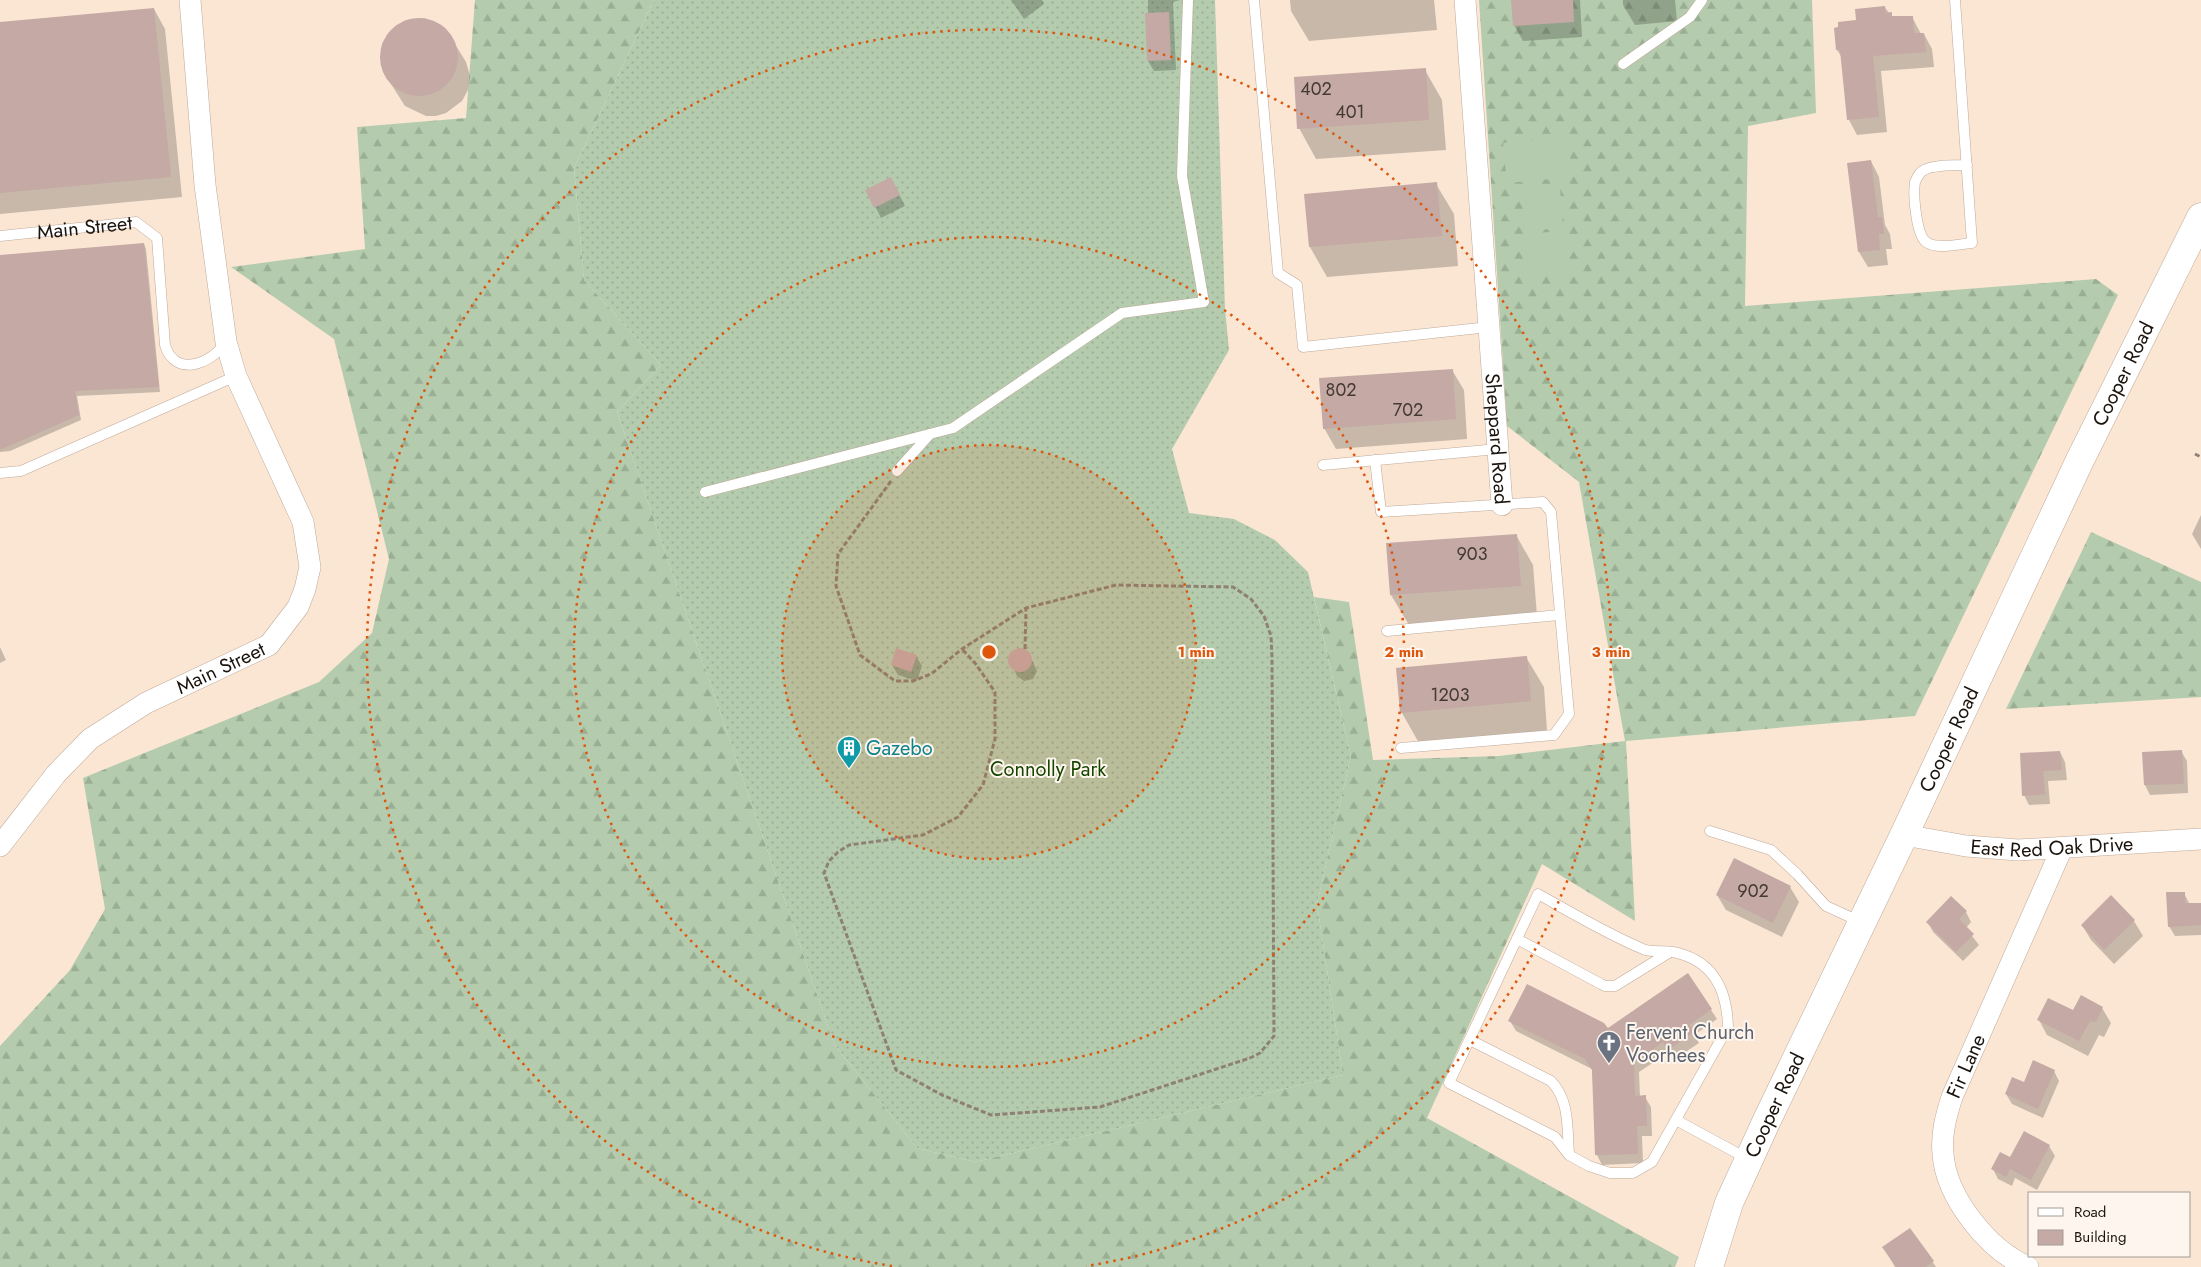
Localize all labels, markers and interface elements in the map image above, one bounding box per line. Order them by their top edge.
house number: 402 [1300,76,1332,102]
house number: 401 [1335,99,1365,125]
street label: Main Street [36,208,134,247]
street label: Cooper Road [2085,317,2162,431]
street label: Sheppard Road [1477,372,1516,506]
house number: 802 [1326,377,1356,403]
house number: 702 [1393,397,1423,423]
house number: 903 [1457,541,1488,567]
street label: Main Street [171,635,270,702]
text: 1 min [1177,641,1215,663]
text: 2 min [1384,641,1424,663]
text: 3 min [1592,641,1630,663]
centre of rings [980,643,998,661]
house number: 1203 [1431,682,1470,708]
street label: Cooper Road [1912,682,1986,797]
place label: Gazebo [866,734,933,763]
building icon: Gazebo [836,735,862,769]
park label: Connolly Park [990,755,1106,784]
street label: East Red Oak Drive [1969,829,2134,865]
house number: 902 [1737,878,1769,904]
place label: Fervent Church Voorhees [1626,1018,1755,1070]
church icon: Fervent Church Voorhees [1596,1030,1622,1064]
street label: Fir Lane [1939,1030,1993,1103]
street label: Cooper Road [1738,1048,1812,1163]
legend [2028,1192,2191,1257]
text: Road [2074,1201,2106,1223]
text: Building [2074,1226,2126,1248]

